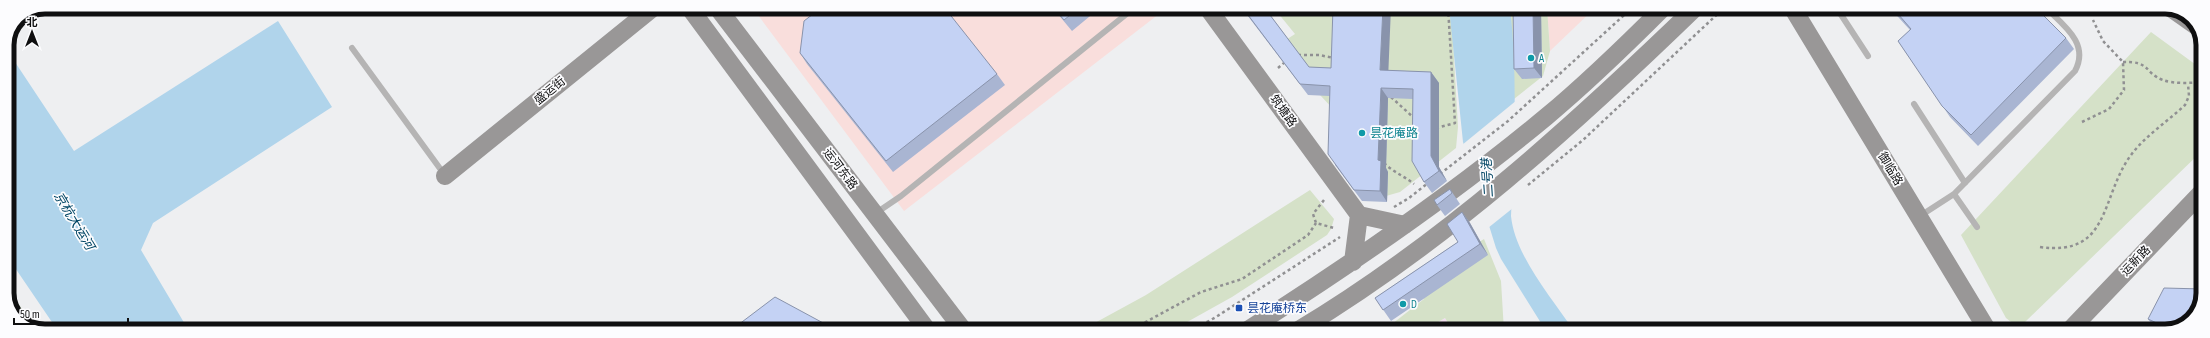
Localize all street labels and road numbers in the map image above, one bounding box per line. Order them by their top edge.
street label: 盛运街 [531,74,569,108]
street label: 筑塘路 [1266,92,1300,130]
street label: 运河东路 [820,145,860,193]
street label: 御临路 [1874,150,1906,188]
street label: 运新路 [2118,243,2154,279]

